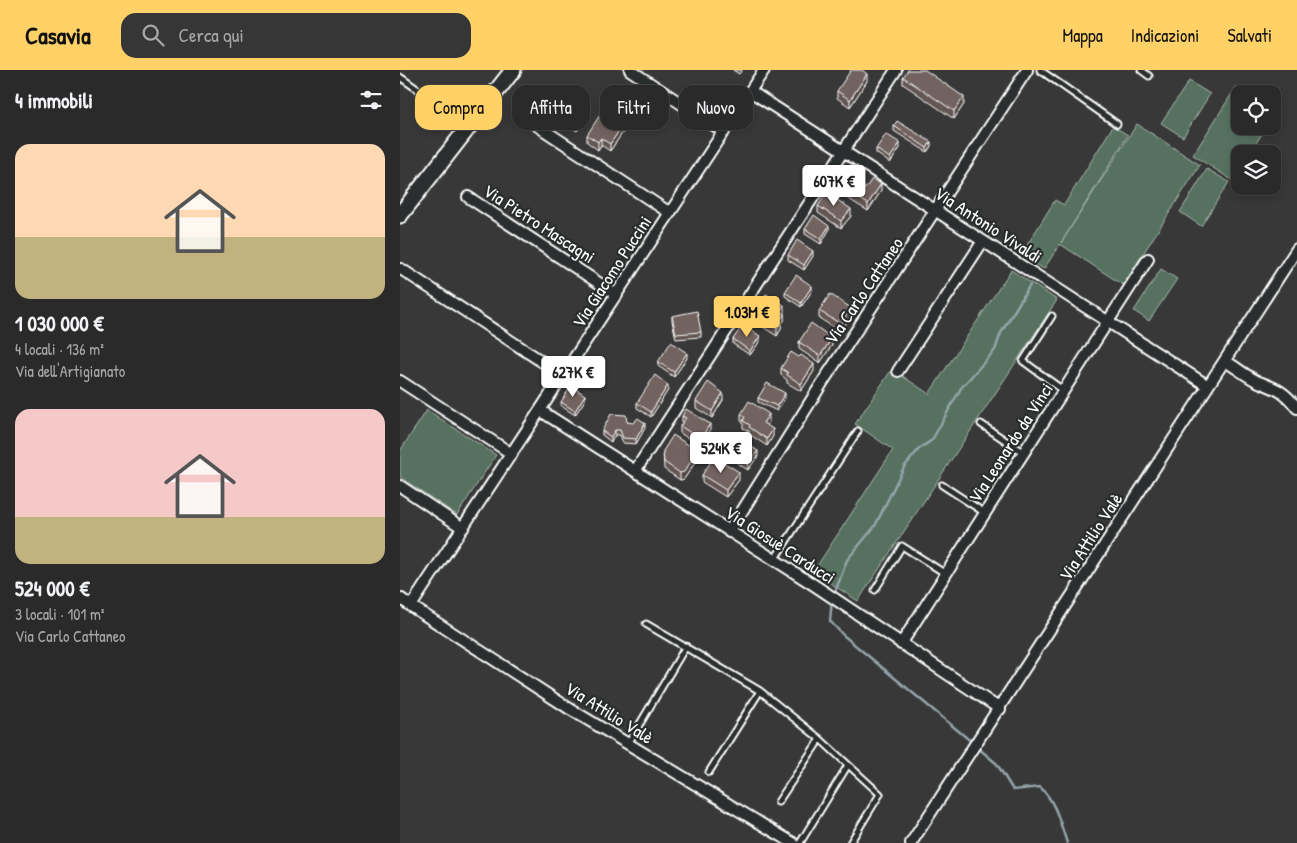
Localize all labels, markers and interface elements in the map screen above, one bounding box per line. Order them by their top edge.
search box [121,13,471,58]
text: Casavia [25,19,91,51]
icon: search [139,21,167,49]
text: Cerca qui [179,22,244,48]
text: Mappa [1063,23,1103,48]
text: Indicazioni [1131,23,1199,48]
text: Salvati [1227,23,1272,48]
chip: Compra [415,85,502,130]
chip: Affitta [512,85,590,130]
chip: Filtri [600,85,669,130]
chip: Nuovo [679,85,753,130]
map controls [1231,85,1281,195]
button: locate [1231,85,1281,135]
text: 4 immobili [15,86,93,115]
icon: filters [357,86,385,114]
button: layers [1231,145,1281,195]
pin: 607K € [793,164,875,207]
text: 607K € [813,170,855,192]
icon: home [155,176,245,266]
street label: Via Pietro Mascagni [479,178,600,269]
street label: Via Antonio Vivaldi [930,180,1047,269]
street label: Via Giacomo Puccini [566,211,657,333]
street label: Via Carlo Cattaneo [818,232,909,349]
pin: 1.03M € [701,296,793,338]
text: 1.03M € [725,301,769,323]
text: 1 030 000 € [15,309,104,338]
text: 4 locali · 136 m² [15,338,104,360]
pin: 627K € [532,356,614,398]
text: Via dell'Artigianato [15,360,125,382]
text: 627K € [552,361,594,383]
street label: Via Leonardo da Vinci [962,378,1059,508]
pin: 524K € [680,432,762,474]
text: 524K € [701,437,741,459]
icon: home [155,441,245,531]
street label: Via Attilio Valè [1053,488,1128,585]
street label: Via Giosuè Carducci [720,500,840,590]
text: 524 000 € [15,574,90,603]
text: 3 locali · 101 m² [15,603,104,625]
text: Via Carlo Cattaneo [15,625,125,647]
street label: Via Attilio Valè [560,676,658,750]

